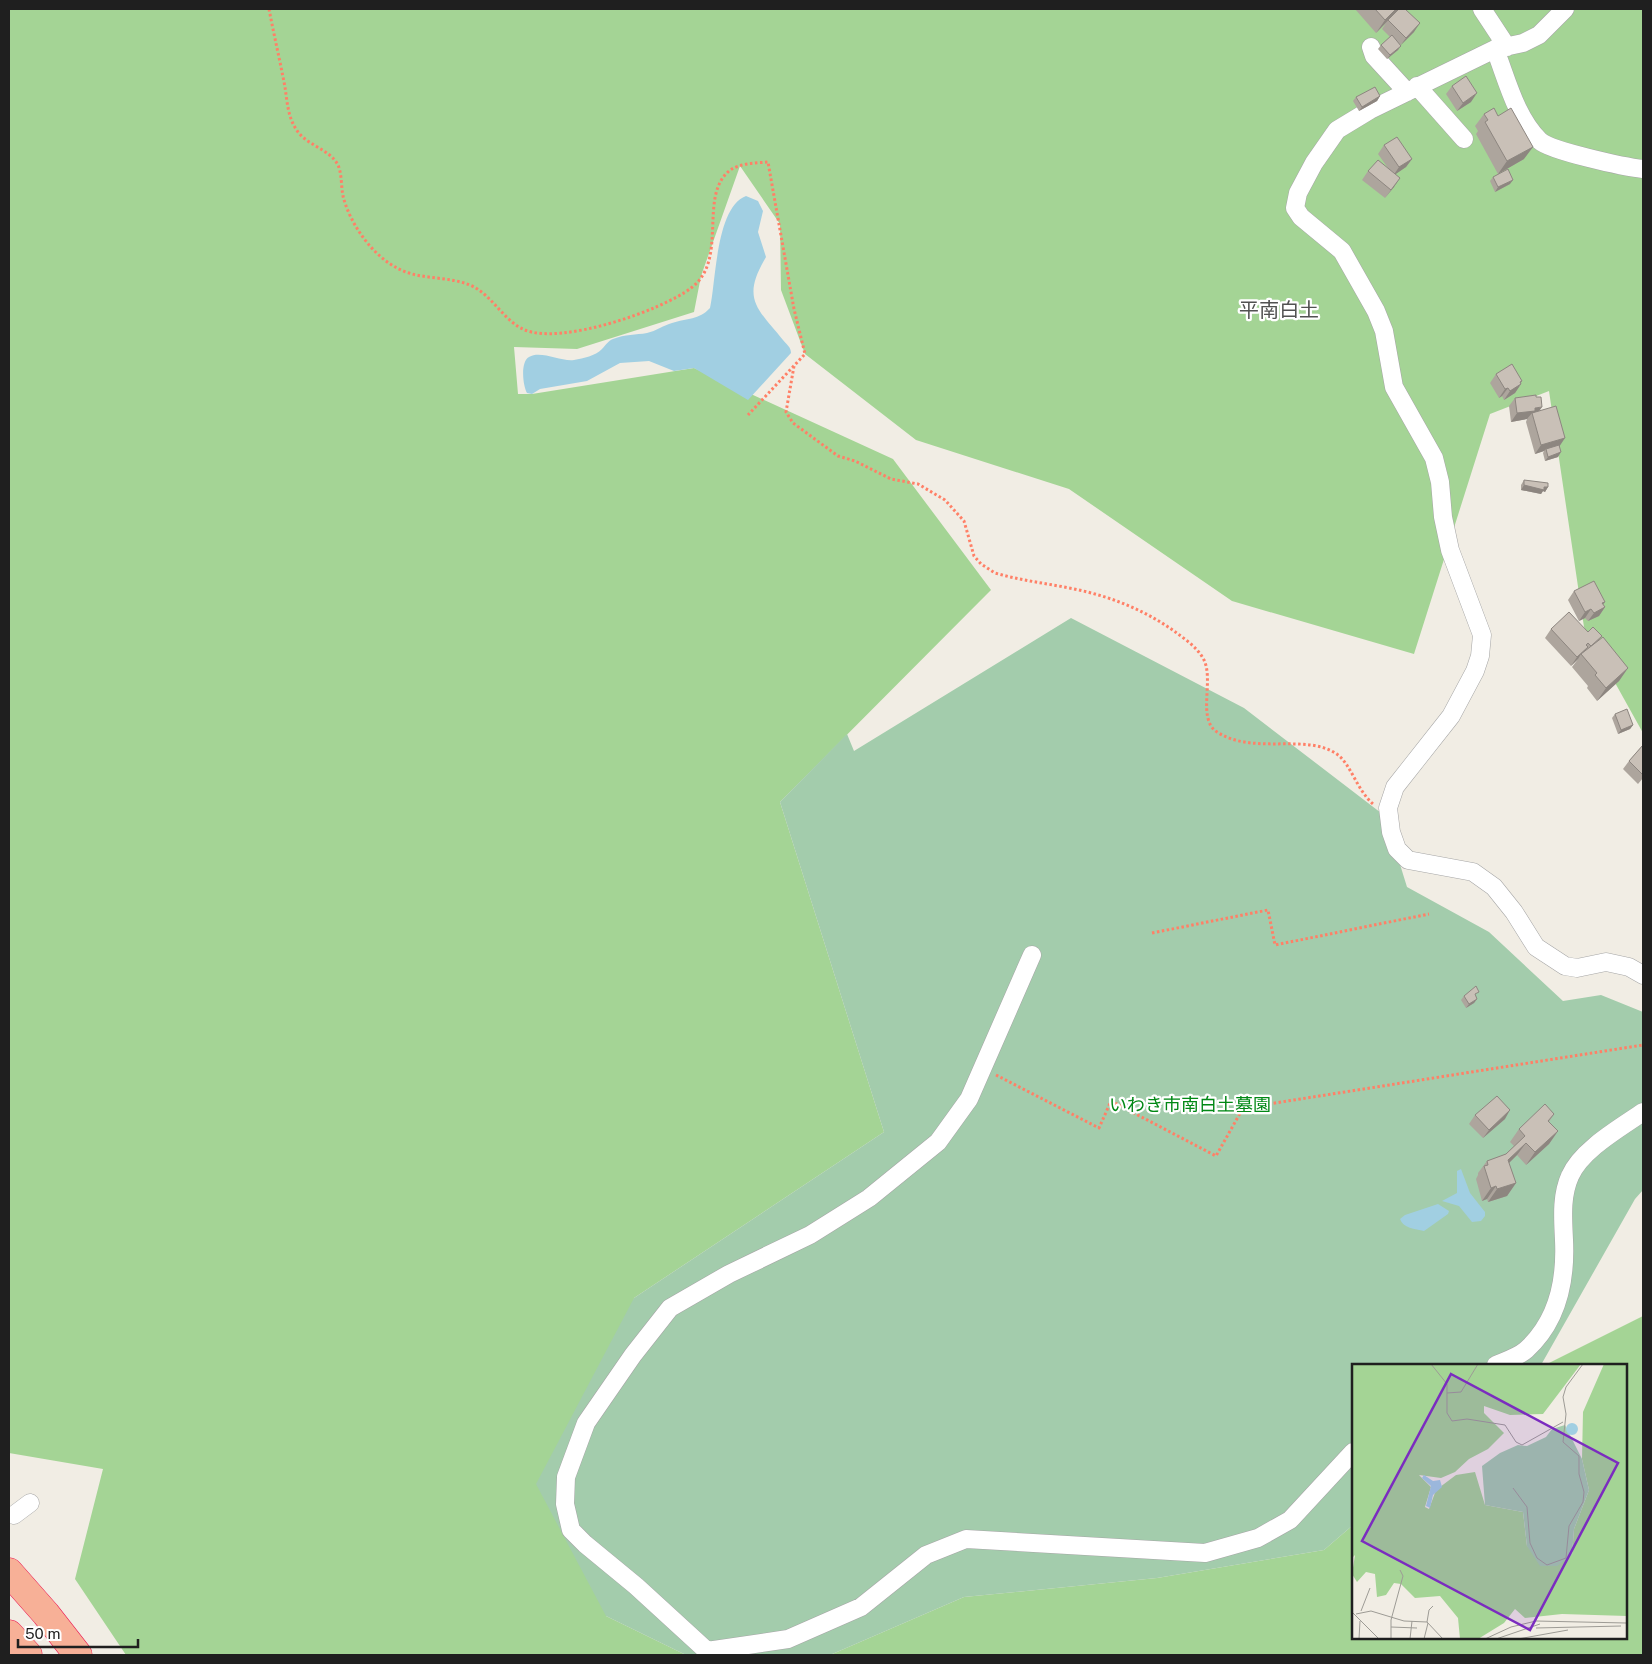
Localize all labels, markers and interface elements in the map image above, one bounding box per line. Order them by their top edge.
district label: 平南白土 [1239,298,1319,322]
park label: いわき市南白土墓園 [1109,1094,1271,1115]
inset map [1352,1364,1627,1639]
scale bar [18,1616,138,1648]
text: 50 m [25,1625,60,1642]

